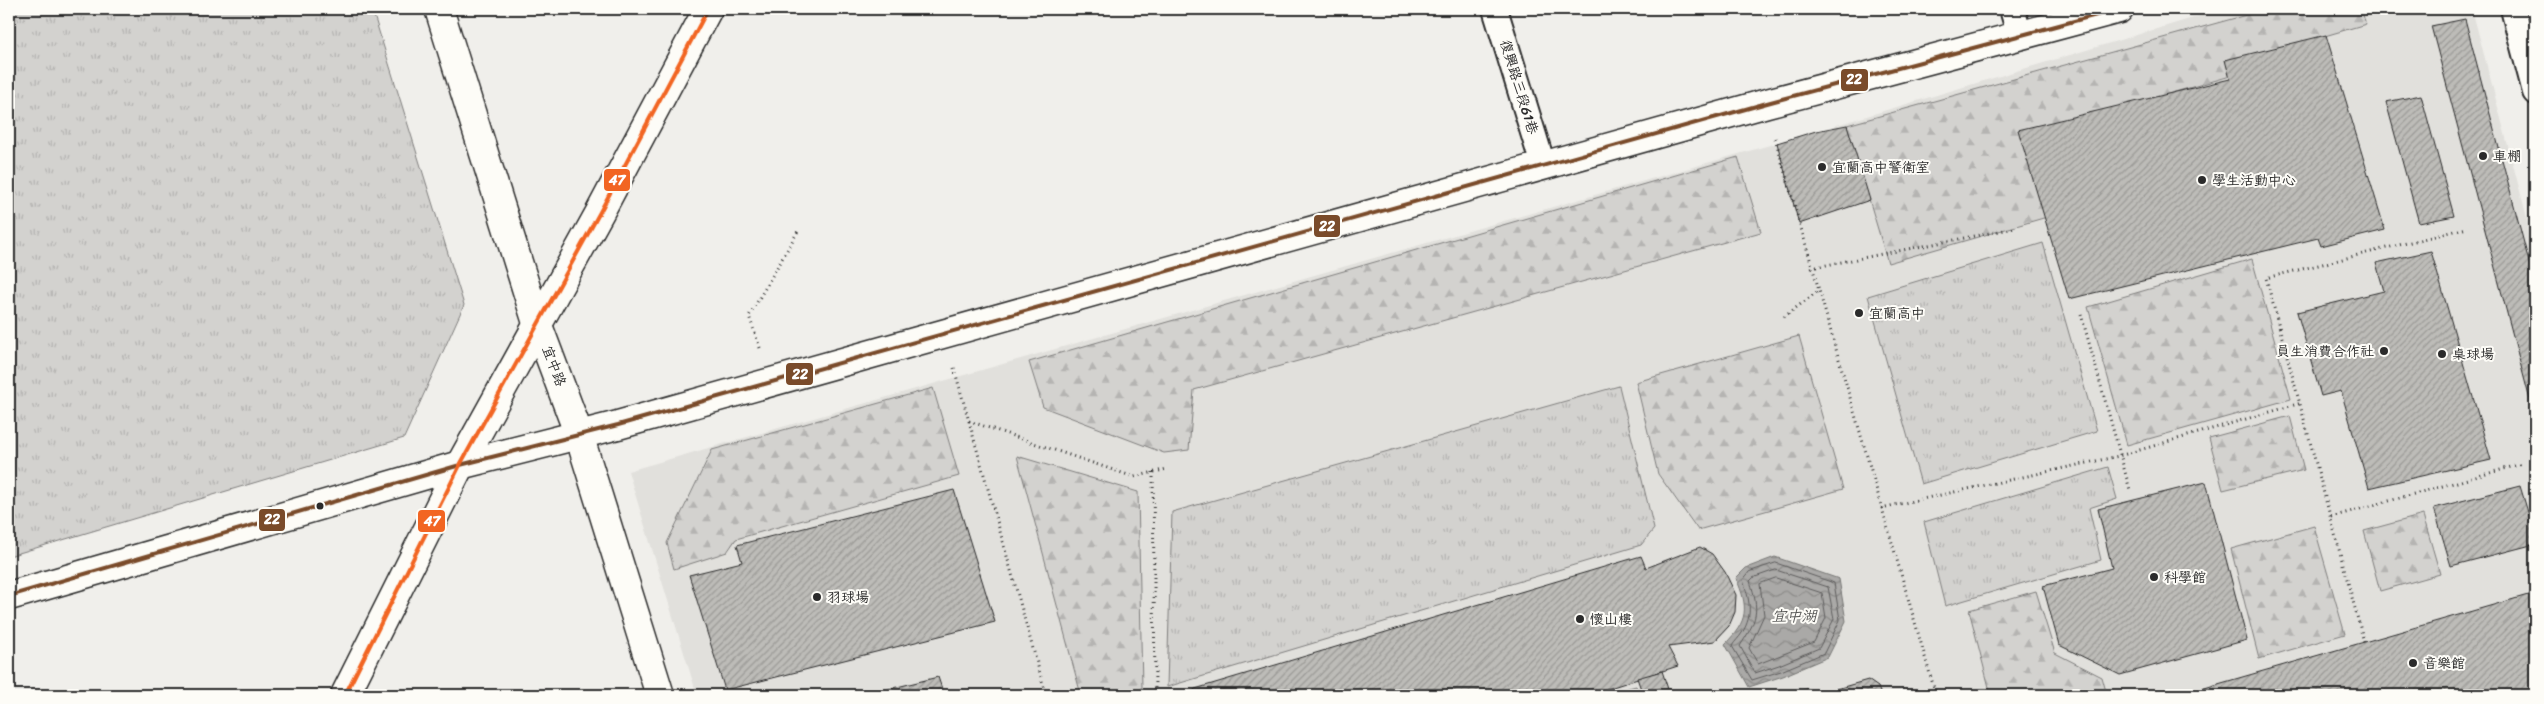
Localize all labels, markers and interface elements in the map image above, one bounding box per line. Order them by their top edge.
street label: 復興路三段61巷 [1493,37,1546,138]
text: 22 [1845,67,1863,92]
line badge: 22 [1840,68,1869,92]
place label: 車棚 [2493,144,2521,169]
marker: 車棚 [2477,150,2489,162]
place label: 宜蘭高中警衛室 [1832,155,1930,180]
marker: 宜蘭高中警衛室 [1816,161,1828,173]
line badge: 47 [603,168,631,192]
text: 47 [608,168,626,193]
place label: 學生活動中心 [2212,168,2296,193]
marker: 學生活動中心 [2196,174,2208,186]
line badge: 22 [1313,214,1341,238]
text: 22 [1318,214,1336,239]
place label: 宜蘭高中 [1869,301,1925,326]
marker: 宜蘭高中 [1853,307,1865,319]
place label: 員生消費合作社 [2276,339,2374,364]
street label: 宜中路 [535,342,573,390]
place label: 桌球場 [2452,342,2494,367]
marker: 員生消費合作社 [2378,345,2390,357]
marker: 桌球場 [2436,348,2448,360]
line badge: 22 [785,362,814,386]
text: 22 [791,362,809,387]
unlabelled marker [315,501,325,511]
text: 22 [263,507,281,532]
line badge: 22 [258,508,286,532]
line badge: 47 [417,509,446,533]
text: 47 [423,509,441,534]
place label: 科學館 [2164,565,2206,590]
marker: 科學館 [2148,571,2160,583]
place label: 羽球場 [827,585,869,610]
marker: 羽球場 [811,591,823,603]
water label: 宜中湖 [1771,603,1818,629]
place label: 懷山樓 [1590,607,1632,632]
marker: 懷山樓 [1574,613,1586,625]
place label: 音樂館 [2423,651,2465,676]
marker: 音樂館 [2407,657,2419,669]

